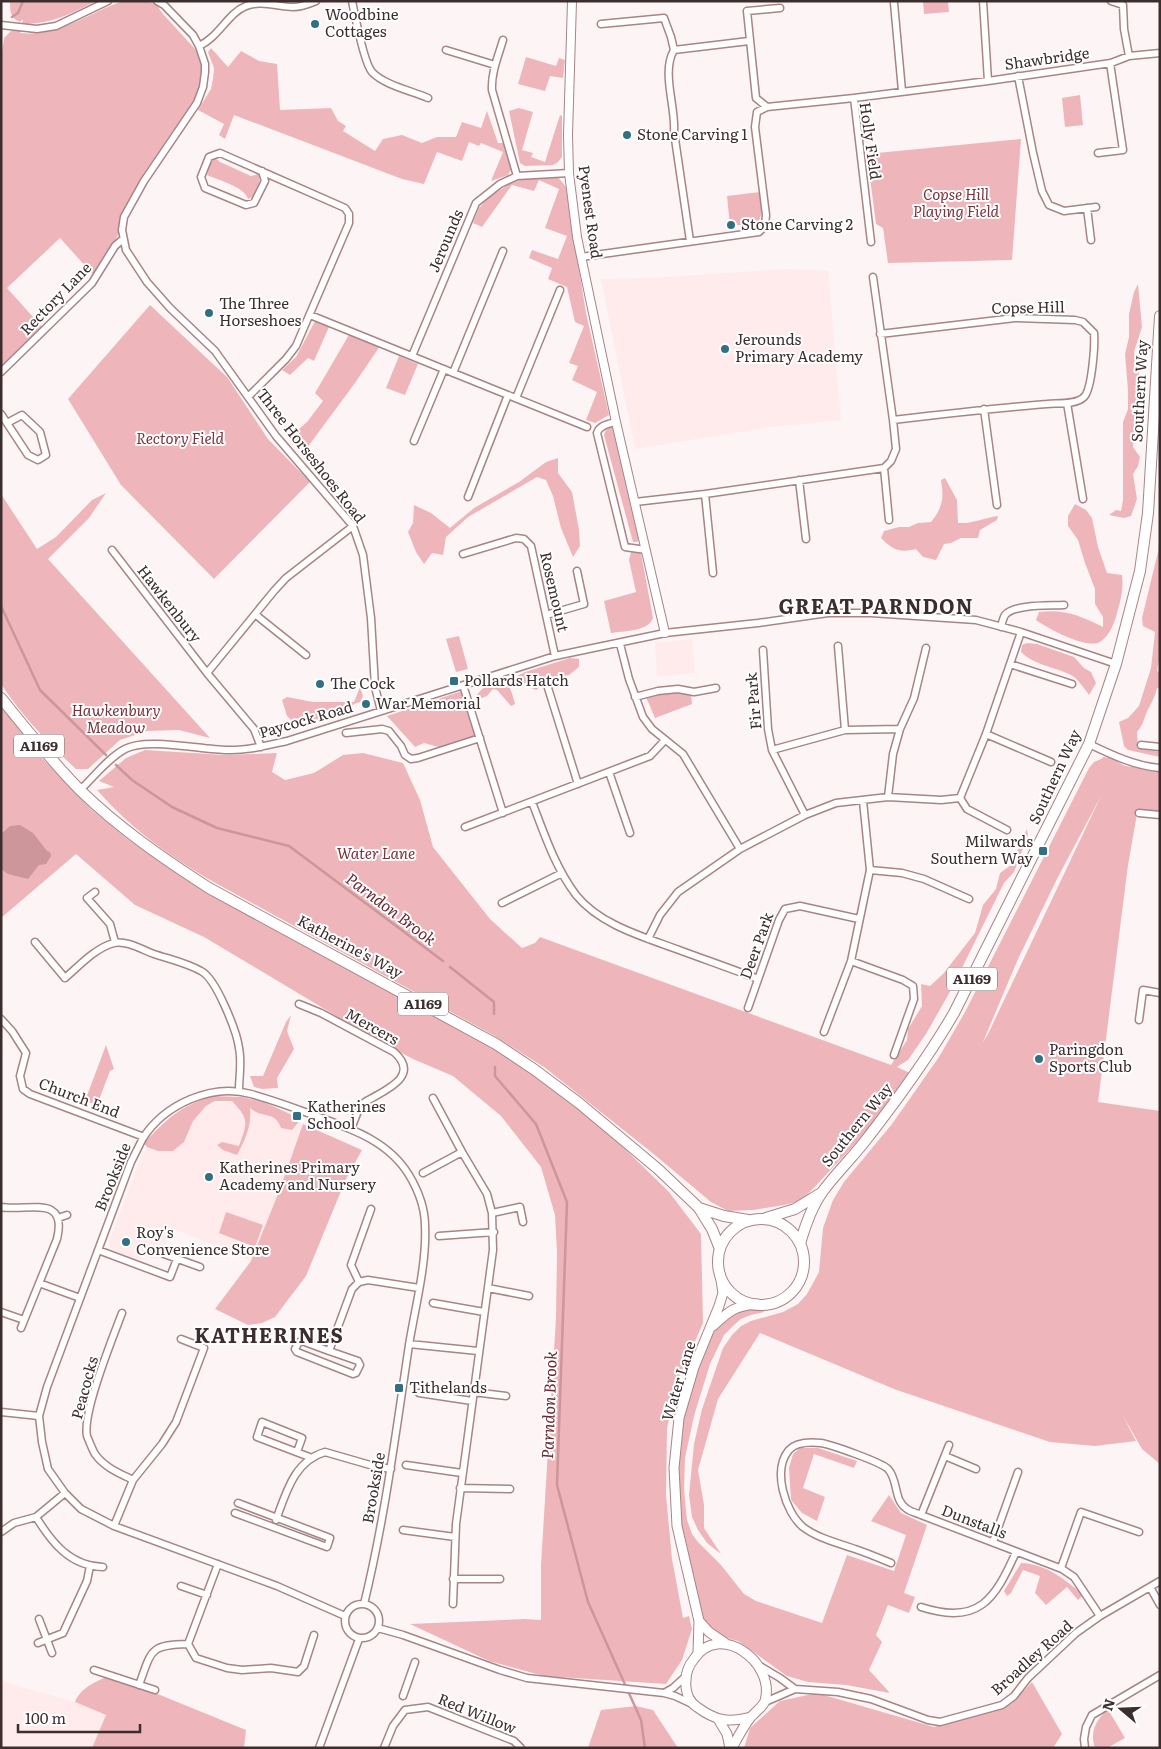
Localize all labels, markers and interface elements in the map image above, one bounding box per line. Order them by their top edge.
place label: Woodbine Cottages [325,2,399,42]
marker: Woodbine Cottages [309,18,321,30]
street label: Shawbridge [1003,40,1091,75]
street label: Holly Field [855,101,888,181]
place label: Stone Carving 1 [637,122,748,145]
marker: Stone Carving 1 [621,129,633,141]
street label: Pyenest Road [574,163,609,260]
park label: Copse Hill Playing Field [913,182,1000,222]
street label: Jerounds [421,205,468,275]
place label: Stone Carving 2 [741,212,854,235]
marker: Stone Carving 2 [725,219,737,231]
street label: Rectory Lane [14,256,96,340]
place label: The Three Horseshoes [219,291,301,331]
street label: Copse Hill [991,294,1065,319]
marker: The Three Horseshoes [203,307,215,319]
place label: Jerounds Primary Academy [735,327,863,367]
street label: Southern Way [1124,339,1153,443]
marker: Jerounds Primary Academy [719,343,731,355]
street label: Three Horseshoes Road [252,383,372,527]
park label: Rectory Field [136,426,224,449]
street label: Rosemount [535,549,576,634]
street label: Hawkenbury [132,559,208,647]
district label: GREAT PARNDON [779,590,973,620]
place label: Pollards Hatch [464,668,569,691]
place label: The Cock [330,671,396,694]
street label: Fir Park [738,671,766,731]
marker: Pollards Hatch [448,675,460,687]
marker: The Cock [314,678,326,690]
place label: War Memorial [376,691,481,714]
street label: Paycock Road [256,694,355,743]
park label: Hawkenbury Meadow [72,698,160,738]
marker: War Memorial [360,698,372,710]
street label: Southern Way [1022,725,1086,828]
road number: A1169 [14,734,64,758]
place label: Milwards Southern Way [931,829,1033,869]
park label: Water Lane [337,841,415,864]
marker: Milwards Southern Way [1037,845,1049,857]
water label: Parndon Brook [341,866,442,950]
street label: Katherine's Way [294,908,408,983]
street label: Deer Park [733,908,779,982]
road number: A1169 [947,968,997,991]
road number: A1169 [398,992,448,1016]
street label: Mercers [342,1002,404,1050]
place label: Paringdon Sports Club [1049,1037,1132,1077]
marker: Paringdon Sports Club [1033,1053,1045,1065]
street label: Church End [36,1071,123,1123]
street label: Southern Way [815,1077,897,1171]
place label: Katherines School [307,1094,386,1134]
marker: Katherines School [291,1110,303,1122]
street label: Brookside [87,1139,136,1214]
place label: Katherines Primary Academy and Nursery [219,1155,376,1195]
marker: Katherines Primary Academy and Nursery [203,1171,215,1183]
place label: Roy's Convenience Store [136,1220,270,1260]
marker: Roy's Convenience Store [120,1236,132,1248]
district label: KATHERINES [194,1319,344,1349]
street label: Water Lane [654,1337,701,1423]
water label: Parndon Brook [534,1350,562,1459]
street label: Peacocks [64,1353,103,1422]
place label: Tithelands [409,1375,487,1398]
marker: Tithelands [393,1382,405,1394]
street label: Brookside [355,1450,390,1525]
street label: Dunstalls [939,1498,1011,1544]
street label: Broadley Road [985,1614,1077,1700]
north arrow [1096,1684,1146,1734]
street label: Red Willow [435,1686,520,1739]
text: N [1096,1695,1119,1713]
scale bar [18,1702,140,1734]
text: 100 m [25,1706,66,1729]

